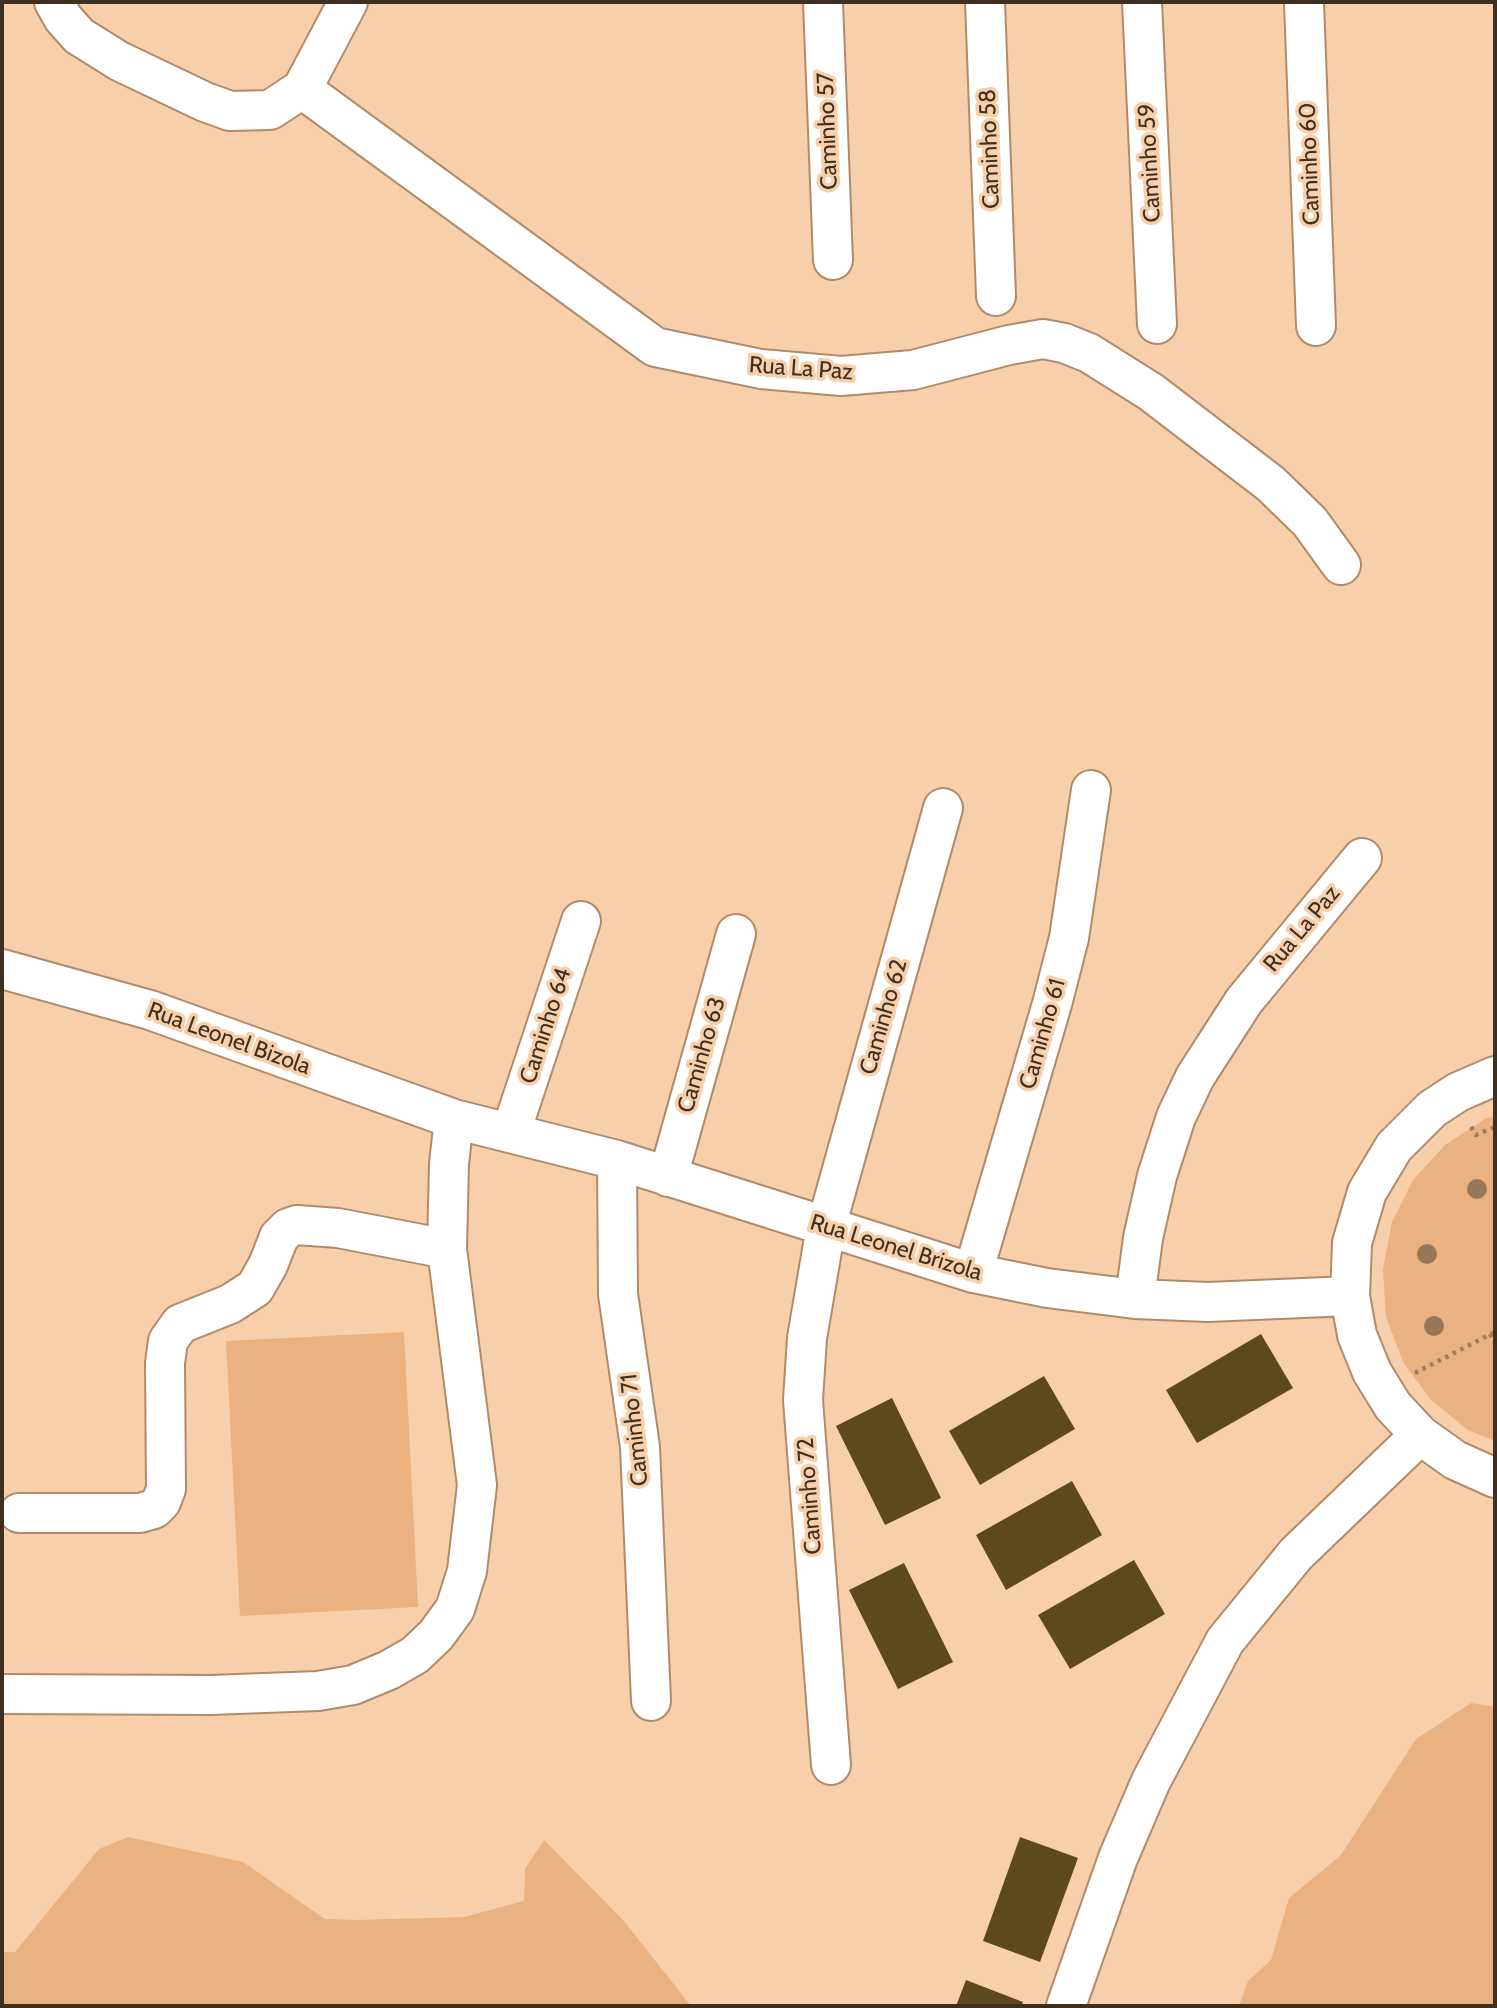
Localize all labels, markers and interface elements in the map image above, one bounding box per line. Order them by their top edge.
street label: Caminho 57 [812,72,844,190]
street label: Caminho 58 [974,89,1006,209]
street label: Caminho 60 [1294,102,1326,226]
street label: Caminho 59 [1133,103,1167,223]
street label: Rua La Paz [748,352,854,386]
street label: Rua La Paz [1258,880,1346,978]
street label: Caminho 62 [854,956,914,1078]
street label: Caminho 64 [514,965,578,1087]
street label: Caminho 61 [1014,976,1072,1092]
street label: Caminho 63 [672,994,732,1116]
street label: Rua Leonel Bizola [144,997,314,1081]
street label: Rua Leonel Brizola [807,1209,985,1287]
street label: Caminho 71 [615,1373,655,1487]
street label: Caminho 72 [792,1437,828,1555]

